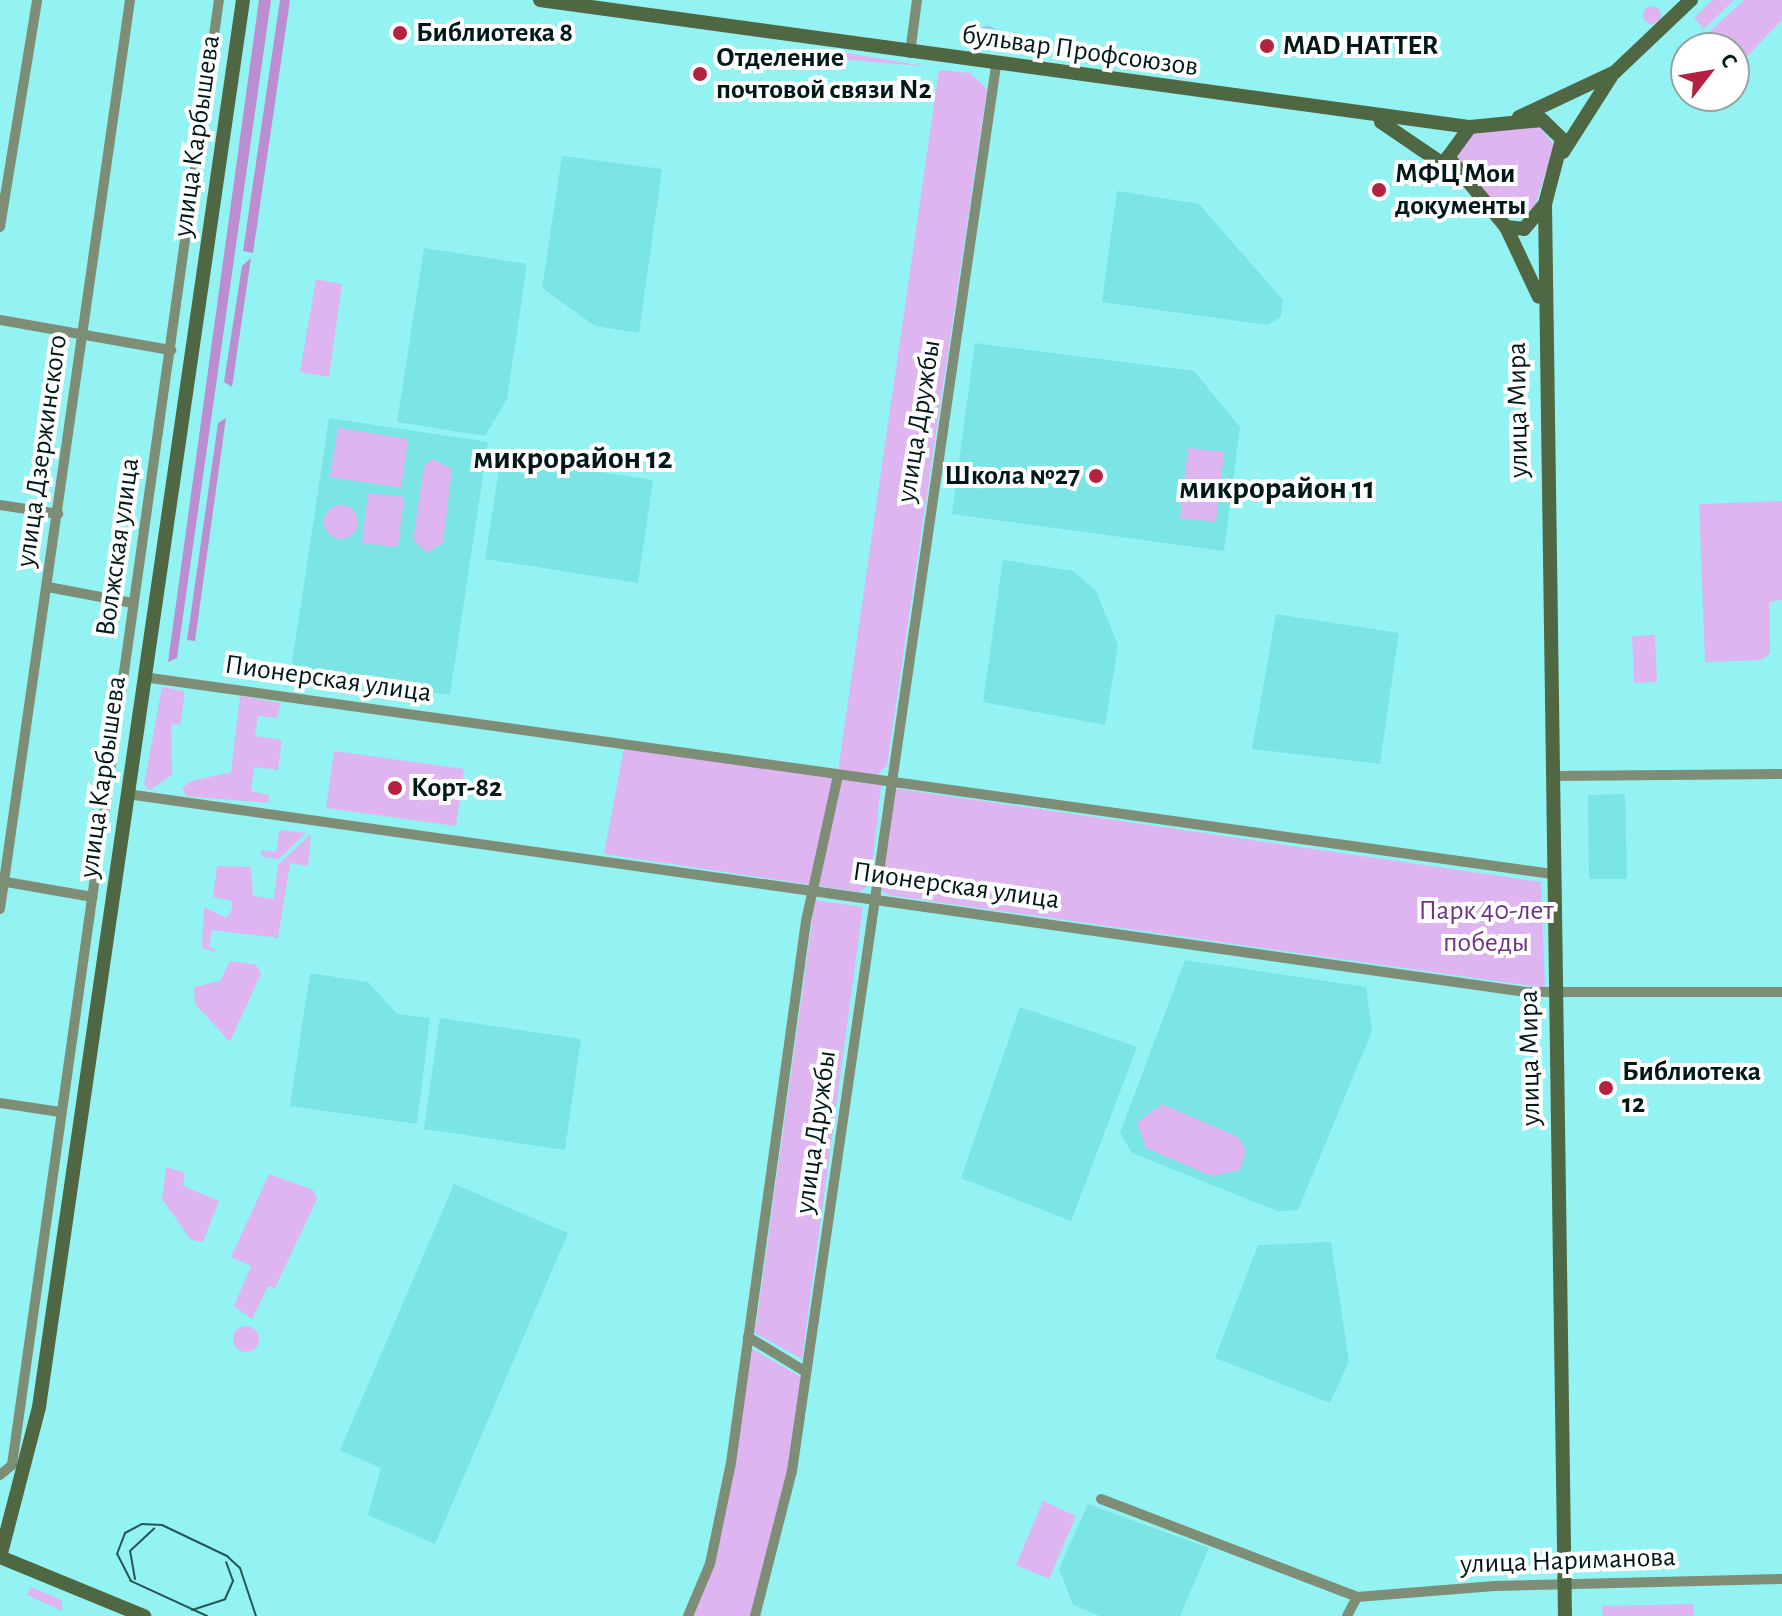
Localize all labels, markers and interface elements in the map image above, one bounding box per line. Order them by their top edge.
place label: Библиотека 8 [416,16,573,50]
street label: бульвар Профсоюзов [960,18,1200,84]
marker: Библиотека 8 [391,24,409,42]
place label: MAD HATTER [1283,29,1438,63]
north arrow [1670,32,1750,112]
street label: улица Карбышева [166,33,228,239]
marker: MAD HATTER [1258,37,1276,55]
place label: Отделение почтовой связи N2 [716,41,932,107]
text: С [1716,50,1741,72]
marker: Отделение почтовой связи N2 [691,65,709,83]
place label: МФЦ Мои документы [1395,157,1527,223]
marker: МФЦ Мои документы [1370,181,1388,199]
street label: улица Дзержинского [9,333,75,569]
street label: улица Дружбы [890,337,948,505]
street label: улица Мира [1500,342,1536,478]
district label: микрорайон 12 [473,439,673,477]
street label: Волжская улица [89,456,147,638]
place label: Школа №27 [945,459,1080,493]
marker: Школа №27 [1087,467,1105,485]
district label: микрорайон 11 [1179,469,1375,507]
street label: Пионерская улица [222,648,434,710]
street label: улица Карбышева [72,674,134,880]
place label: Корт-82 [411,771,502,805]
marker: Корт-82 [386,779,404,797]
street label: Пионерская улица [850,855,1062,917]
park label: Парк 40-лет победы [1418,894,1554,960]
street label: улица Мира [1512,990,1548,1126]
street label: улица Дружбы [788,1048,844,1216]
place label: Библиотека 12 [1622,1055,1761,1121]
marker: Библиотека 12 [1597,1079,1615,1097]
street label: улица Нариманова [1460,1540,1676,1582]

